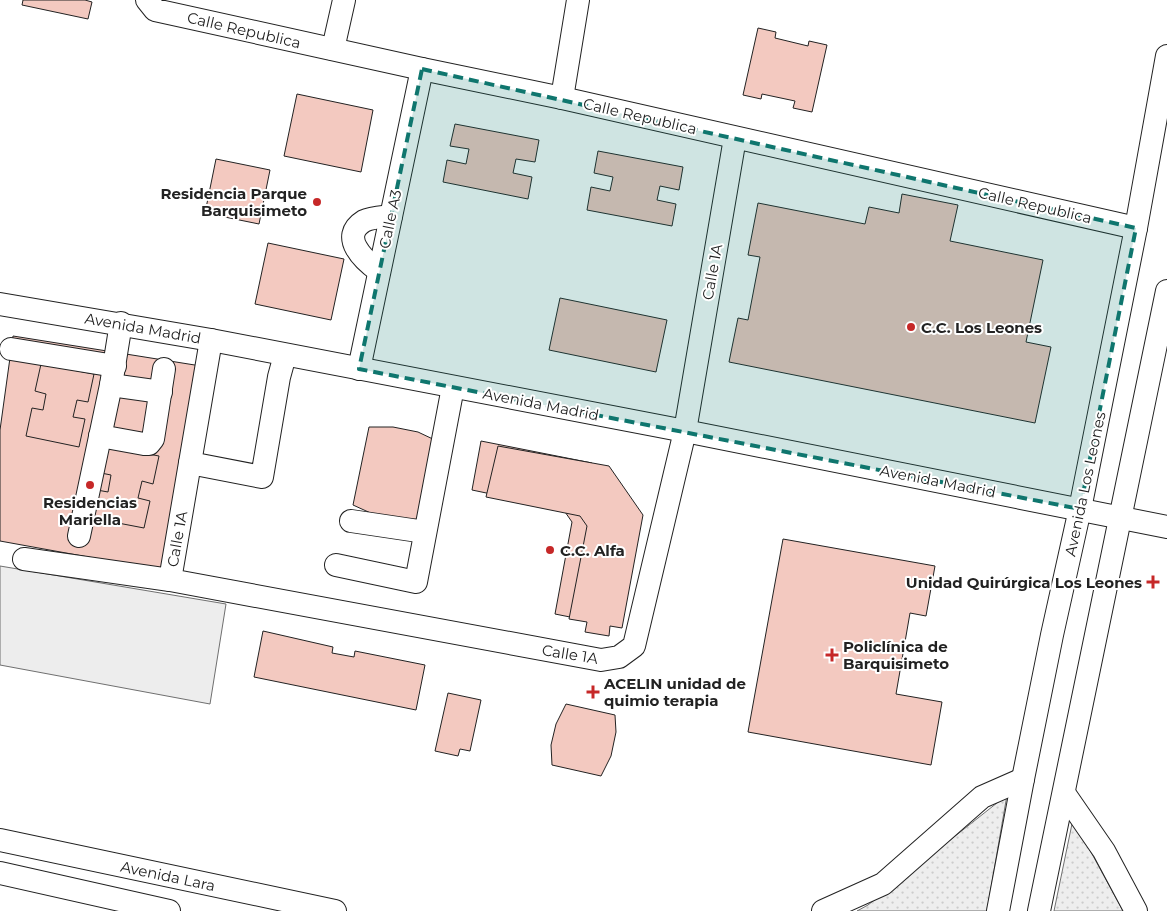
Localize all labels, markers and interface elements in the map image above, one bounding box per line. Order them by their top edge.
street label: Calle Republica [185,8,303,52]
street label: Calle Republica [581,94,699,138]
street label: Calle Republica [976,183,1094,227]
place label: Residencia Parque Barquisimeto [160,184,307,220]
street label: Calle A3 [374,188,406,250]
marker: Residencia Parque Barquisimeto [311,196,323,208]
street label: Calle 1A [698,242,726,302]
street label: Avenida Madrid [83,308,203,348]
place label: C.C. Los Leones [921,318,1042,337]
marker: C.C. Los Leones [905,321,917,333]
street label: Avenida Madrid [481,383,601,425]
street label: Avenida Los Leones [1060,410,1110,558]
street label: Avenida Madrid [878,460,998,502]
marker: Residencias Mariella [84,479,96,491]
place label: Residencias Mariella [43,493,137,529]
street label: Calle 1A [163,509,191,569]
place label: C.C. Alfa [560,541,625,560]
marker: C.C. Alfa [544,544,556,556]
place label: Unidad Quirúrgica Los Leones [906,573,1142,592]
marker: Unidad Quirúrgica Los Leones [1146,575,1160,589]
place label: Policlínica de Barquisimeto [843,637,949,673]
street label: Calle 1A [541,640,600,668]
marker: Policlínica de Barquisimeto [825,648,839,662]
place label: ACELIN unidad de quimio terapia [603,674,746,710]
marker: ACELIN unidad de quimio terapia [586,685,600,699]
street label: Avenida Lara [119,857,217,895]

